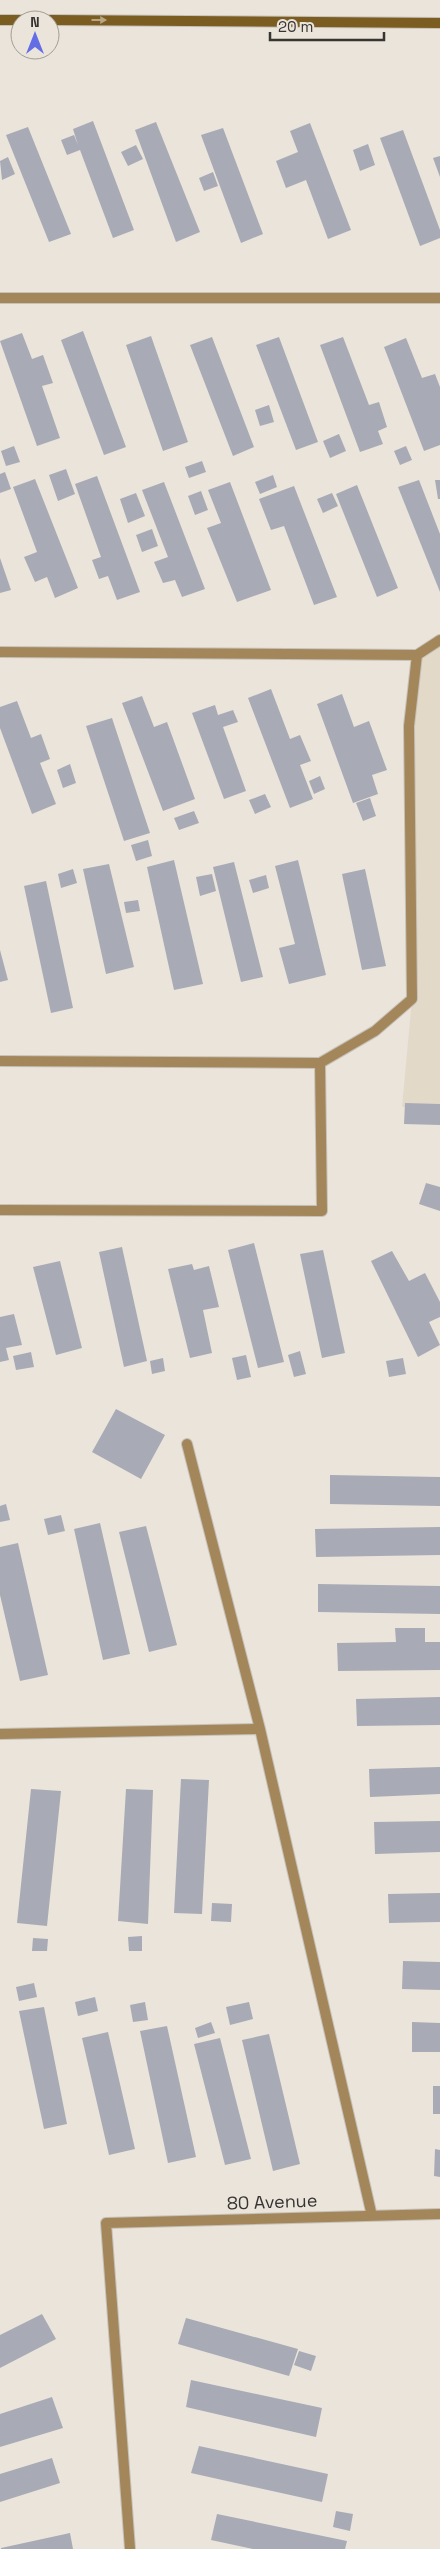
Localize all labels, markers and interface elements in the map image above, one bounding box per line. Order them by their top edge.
north arrow [10,10,60,60]
scale bar [270,10,384,42]
text: N [30,13,40,31]
one-way arrow [91,17,107,25]
text: 20 m [278,17,313,36]
street label: 80 Avenue [226,2188,318,2215]

